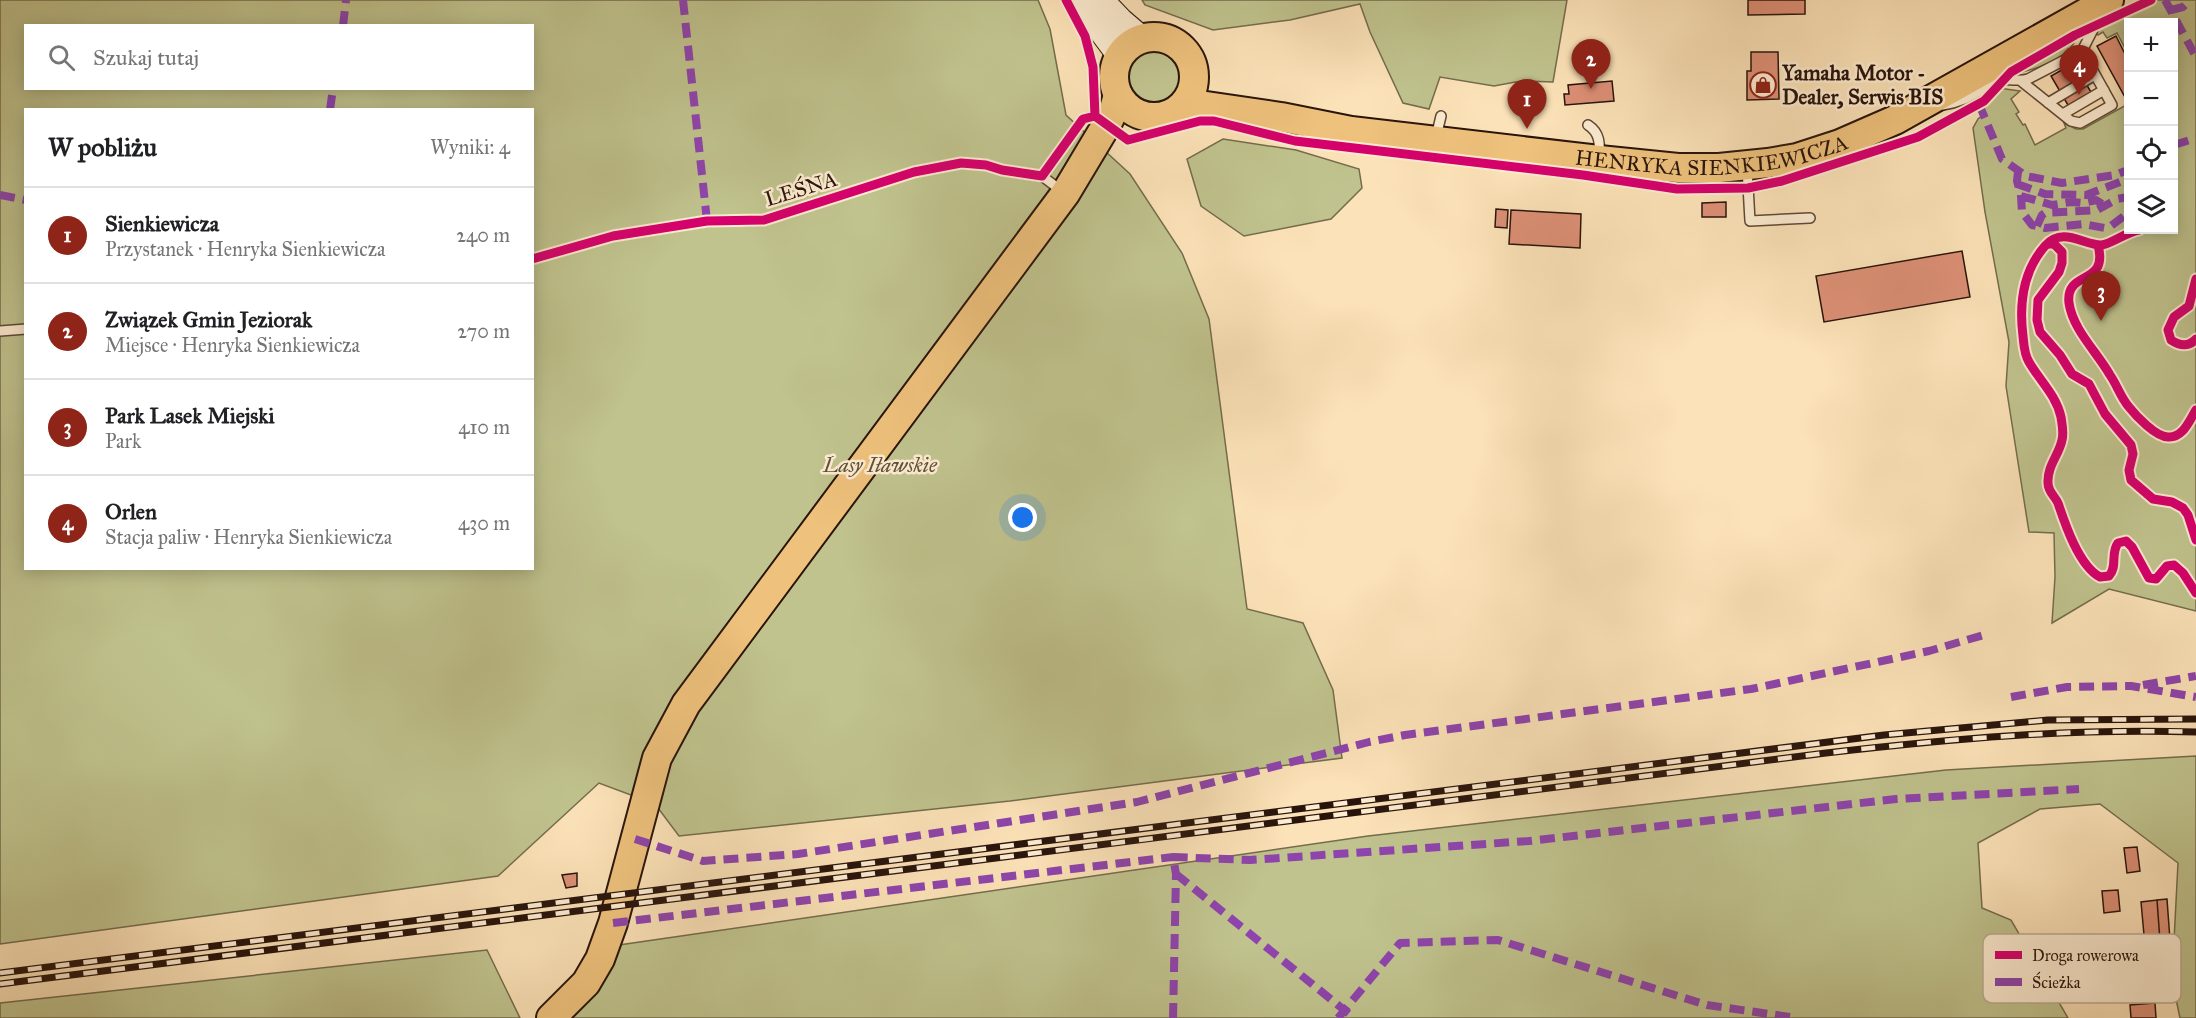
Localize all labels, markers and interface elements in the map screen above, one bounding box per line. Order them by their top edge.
map controls [2124,18,2178,234]
button: + [2124,18,2178,72]
search box [24,24,534,90]
pin: 2 [1572,40,1610,89]
icon: search [45,41,78,74]
text: Szukaj tutaj [93,44,199,71]
pin: 4 [2060,46,2098,95]
place label: Yamaha Motor - Dealer, Serwis BIS [1781,60,1943,110]
shop icon: Yamaha Motor - Dealer, Serwis BIS [1748,70,1778,100]
button: − [2124,72,2178,126]
pin: 1 [1508,80,1546,129]
button: locate [2124,126,2178,180]
street label: HENRYKA SIENKIEWICZA [1574,129,1852,181]
text: W pobliżu [48,131,157,163]
text: Wyniki: 4 [430,135,510,159]
street label: LEŚNA [761,165,840,212]
button: layers [2124,180,2178,234]
text: Sienkiewicza [105,210,219,237]
text: 1 [64,223,71,247]
text: 240 m [456,223,510,247]
text: Przystanek · Henryka Sienkiewicza [105,237,385,261]
pin: 3 [2082,272,2120,321]
text: Związek Gmin Jeziorak [105,306,312,333]
text: 2 [63,319,72,343]
text: 270 m [457,319,510,343]
text: Miejsce · Henryka Sienkiewicza [105,333,360,357]
text: Park Lasek Miejski [105,402,275,429]
text: 3 [64,415,72,439]
text: 410 m [458,415,510,439]
text: Park [105,429,141,453]
park label: Lasy Iławskie [822,452,938,478]
text: Orlen [105,498,157,525]
your location [1008,503,1037,532]
text: 4 [62,511,73,535]
text: 430 m [458,511,510,535]
text: Stacja paliw · Henryka Sienkiewicza [105,525,392,549]
legend [1983,934,2181,1003]
text: Droga rowerowa [2032,946,2139,966]
text: Ścieżka [2032,971,2081,992]

